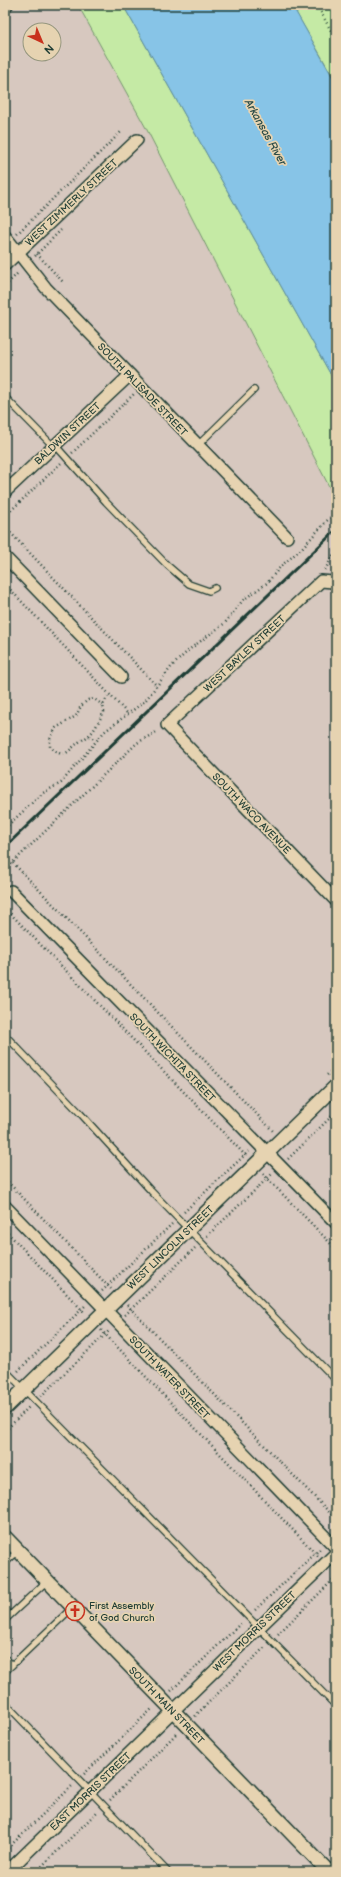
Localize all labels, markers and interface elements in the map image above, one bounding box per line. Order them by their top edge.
north arrow [22,22,62,62]
text: N [41,41,56,56]
water label: Arkansas River [241,96,290,169]
street label: WEST ZIMMERLY STREET [23,157,120,249]
street label: SOUTH PALISADE STREET [95,341,190,439]
street label: BALDWIN STREET [32,400,103,467]
street label: WEST BAYLEY STREET [201,613,288,695]
street label: SOUTH WACO AVENUE [210,771,293,857]
street label: SOUTH WICHITA STREET [127,1011,218,1104]
street label: WEST LINCOLN STREET [125,1203,216,1292]
street label: SOUTH WATER STREET [127,1334,212,1422]
street label: WEST MORRIS STREET [211,1589,299,1674]
church icon: First Assembly of God Church [64,1600,86,1622]
place label: First Assembly of God Church [89,1600,155,1624]
street label: SOUTH MAIN STREET [126,1664,206,1747]
street label: EAST MORRIS STREET [48,1750,134,1833]

